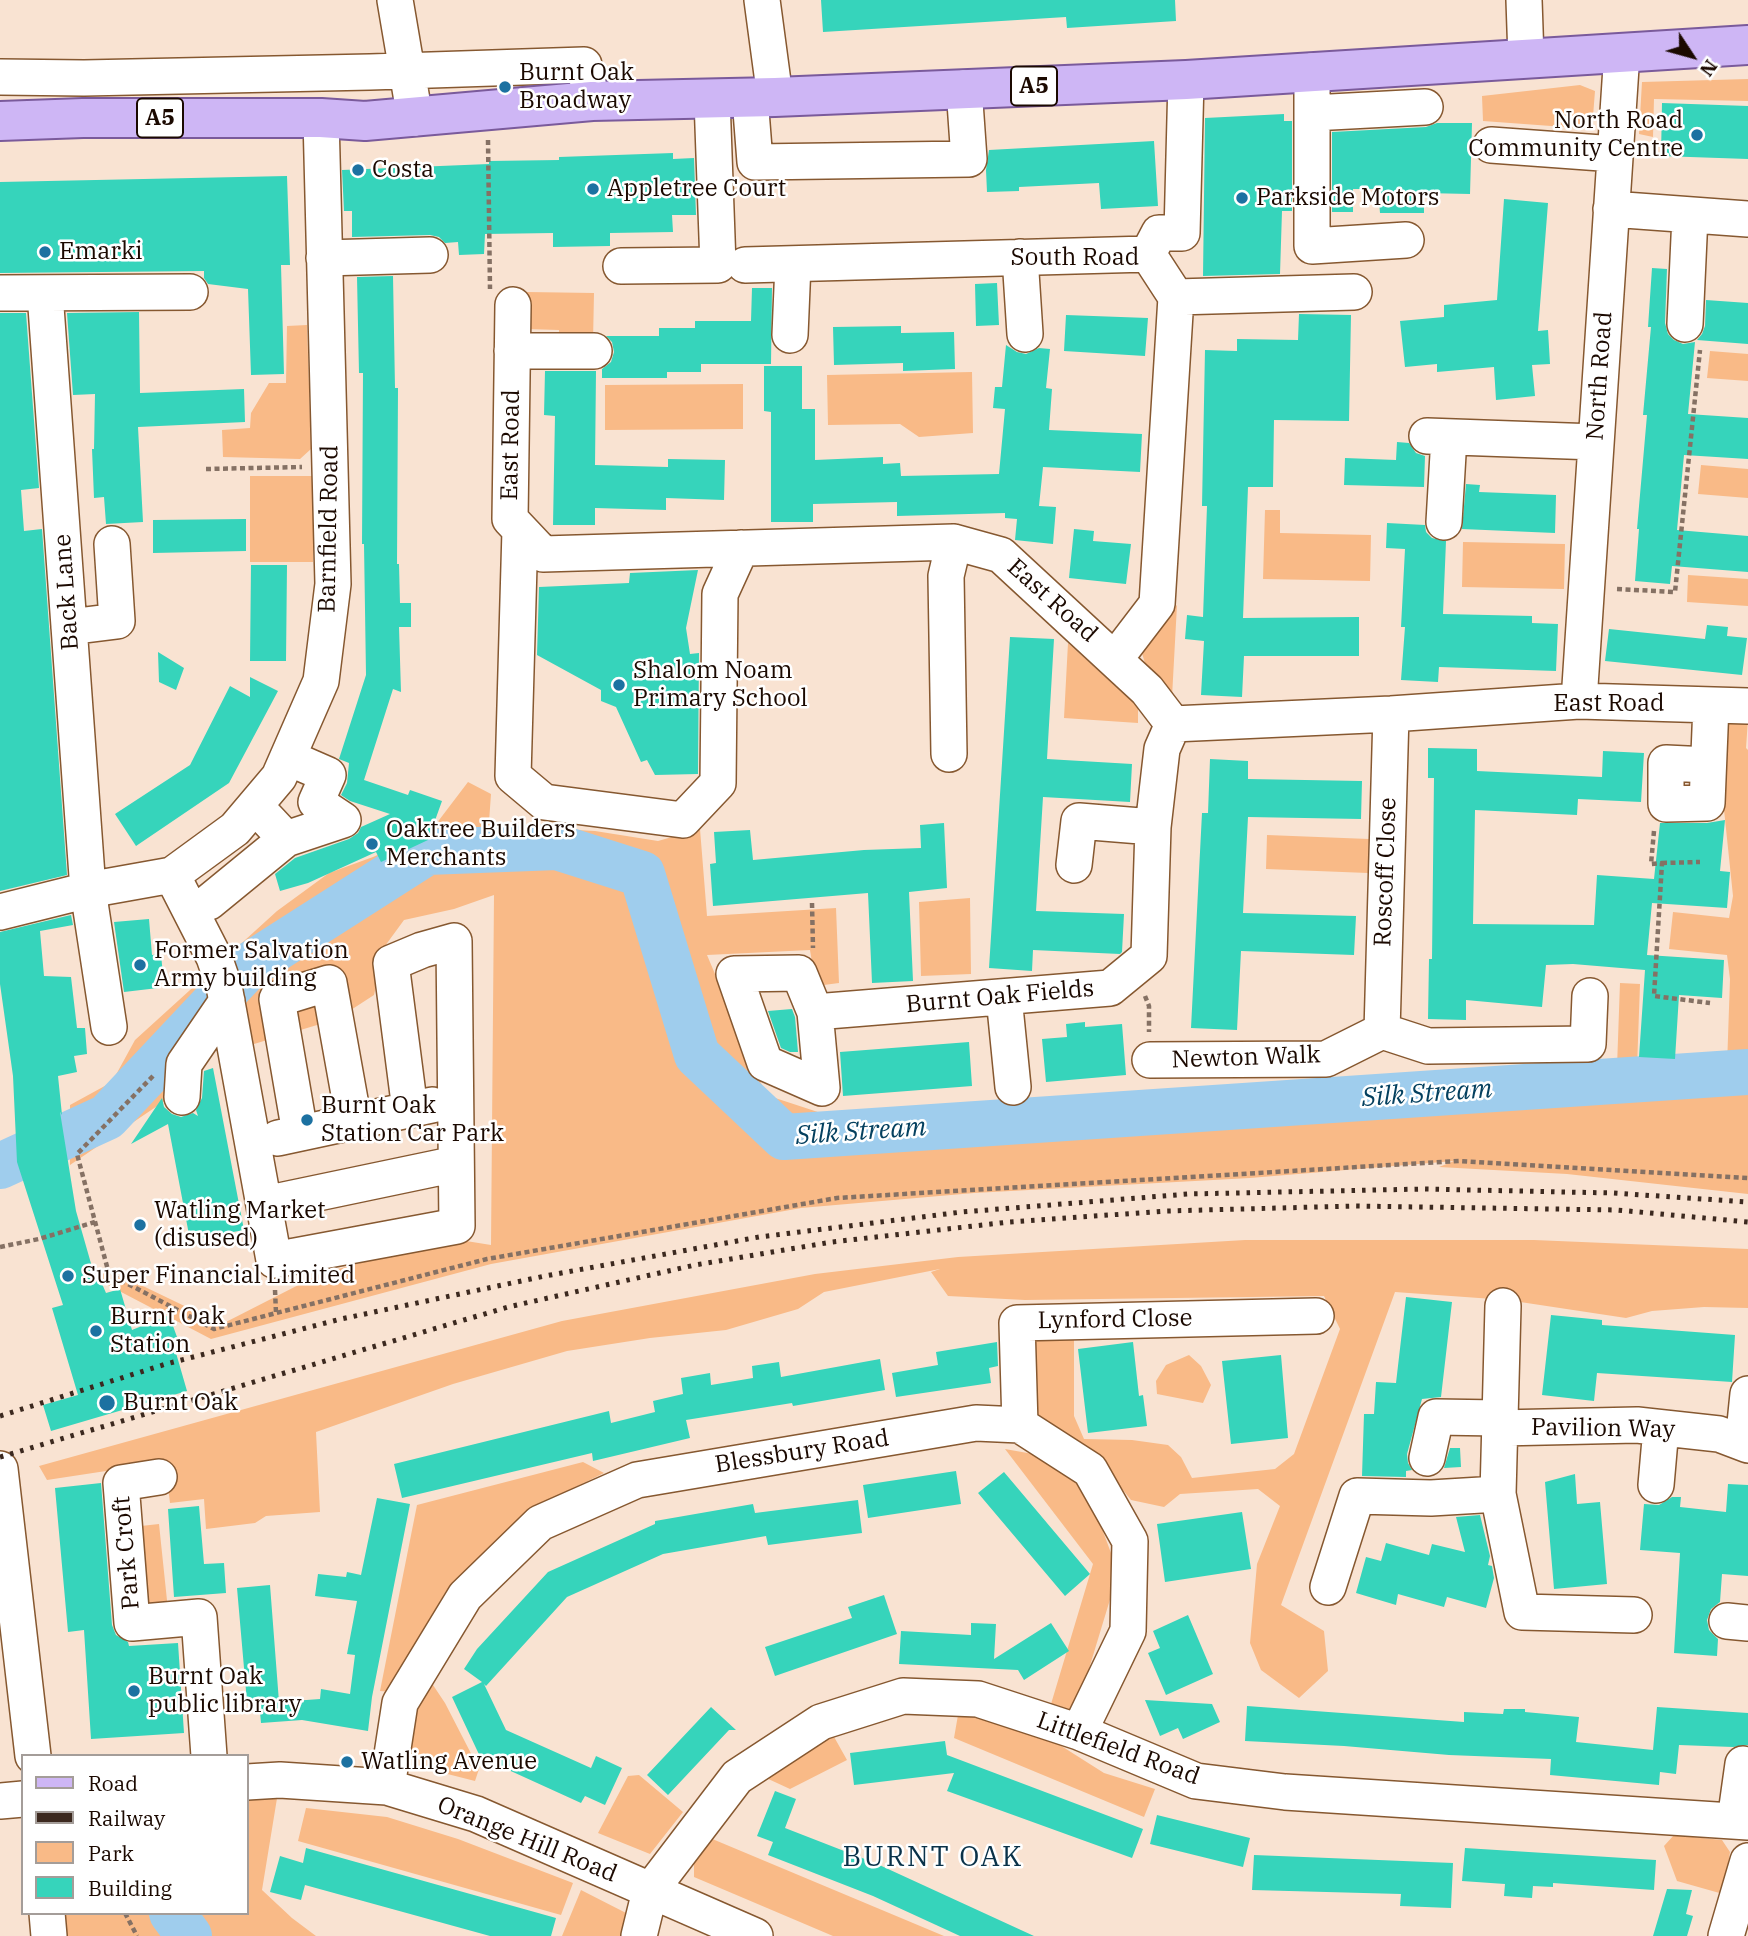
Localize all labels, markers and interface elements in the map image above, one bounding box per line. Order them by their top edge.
north arrow [1657,21,1727,91]
text: N [1695,55,1723,81]
place label: Burnt Oak Broadway [519,59,634,115]
road number: A5 [1011,66,1057,106]
marker: Burnt Oak Broadway [497,79,513,95]
road number: A5 [137,99,183,138]
place label: North Road Community Centre [1468,107,1683,163]
marker: North Road Community Centre [1689,127,1705,143]
place label: Costa [372,156,434,184]
marker: Costa [350,162,366,178]
place label: Appletree Court [607,175,786,203]
marker: Appletree Court [585,181,601,197]
place label: Parkside Motors [1256,184,1440,212]
marker: Parkside Motors [1234,190,1250,206]
place label: Emarki [59,238,143,266]
marker: Emarki [37,244,53,260]
street label: South Road [1011,244,1139,272]
street label: North Road [1581,311,1619,441]
street label: East Road [496,389,526,501]
street label: Barnfield Road [313,445,345,613]
street label: Back Lane [49,533,85,651]
street label: East Road [1001,553,1103,649]
place label: Shalom Noam Primary School [633,657,808,713]
marker: Shalom Noam Primary School [611,677,627,693]
street label: East Road [1553,690,1665,718]
street label: Roscoff Close [1369,797,1403,947]
place label: Oaktree Builders Merchants [386,816,576,872]
marker: Oaktree Builders Merchants [364,836,380,852]
place label: Former Salvation Army building [154,937,349,993]
marker: Former Salvation Army building [132,957,148,973]
street label: Burnt Oak Fields [905,974,1095,1020]
street label: Newton Walk [1171,1041,1321,1075]
water label: Silk Stream [1361,1074,1493,1114]
place label: Burnt Oak Station Car Park [321,1092,504,1148]
marker: Burnt Oak Station Car Park [299,1112,315,1128]
water label: Silk Stream [795,1112,927,1152]
place label: Watling Market (disused) [154,1197,326,1253]
marker: Watling Market (disused) [132,1217,148,1233]
place label: Super Financial Limited [82,1262,355,1290]
marker: Super Financial Limited [60,1268,76,1284]
place label: Burnt Oak Station [110,1303,225,1359]
street label: Lynford Close [1037,1304,1193,1336]
marker: Burnt Oak Station [88,1323,104,1339]
place label: Burnt Oak [123,1389,238,1417]
marker: Burnt Oak [97,1393,117,1413]
street label: Pavilion Way [1531,1413,1675,1445]
street label: Blessbury Road [713,1424,891,1480]
street label: Park Croft [108,1495,146,1611]
place label: Burnt Oak public library [148,1663,302,1719]
marker: Burnt Oak public library [126,1683,142,1699]
street label: Littlefield Road [1033,1706,1203,1792]
place label: Watling Avenue [361,1748,537,1776]
legend [21,1754,248,1915]
marker: Watling Avenue [339,1754,355,1770]
text: Road [88,1769,138,1797]
street label: Orange Hill Road [433,1791,621,1889]
text: Railway [88,1804,165,1832]
text: Park [88,1839,134,1867]
district label: BURNT OAK [844,1841,1022,1875]
text: Building [88,1874,172,1902]

